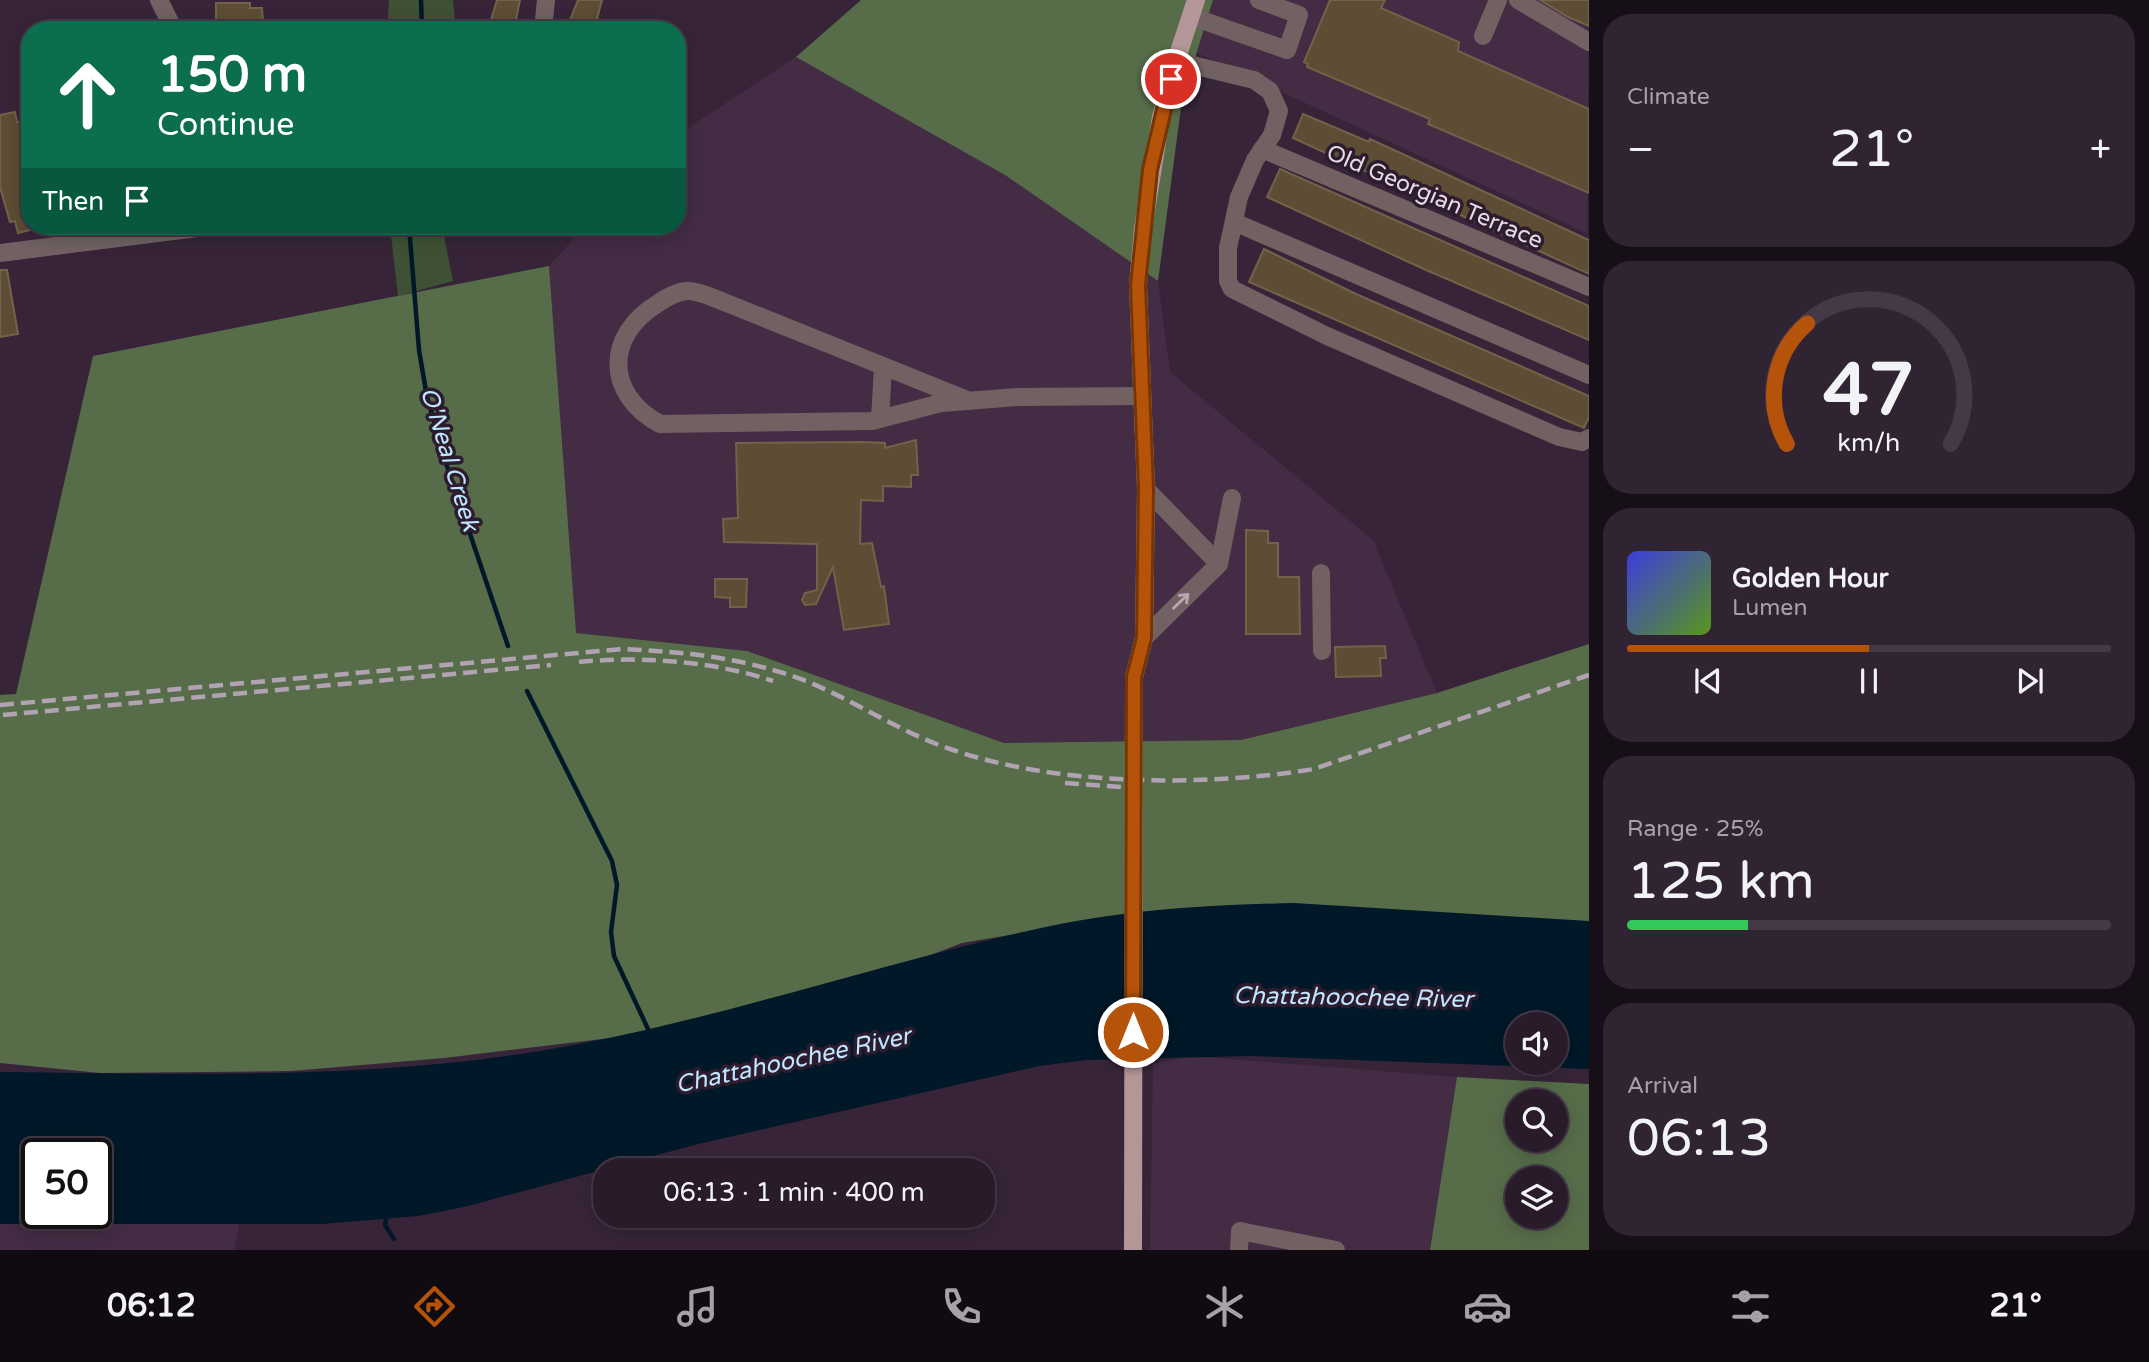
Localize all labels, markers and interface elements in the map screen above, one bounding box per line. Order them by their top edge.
text: 150 m [157,46,307,105]
icon: ahead [42,49,133,140]
pin [1141,49,1201,109]
icon: arrive [1152,60,1190,98]
text: Climate [1627,83,1710,111]
text: Continue [157,106,294,144]
text: 21° [1829,118,1914,181]
text: − [1627,127,1654,173]
text: + [2090,127,2111,173]
street label: Old Georgian Terrace [1322,139,1547,255]
icon: arrive [118,182,156,220]
text: Then [42,186,104,217]
text: 47 [1823,347,1915,435]
water label: O'Neal Creek [414,384,486,536]
text: km/h [1838,428,1900,458]
text: Golden Hour [1732,563,1889,594]
one-way arrow [1173,592,1190,609]
text: Lumen [1732,594,1807,622]
icon: previous [1689,662,1727,700]
icon: pause [1850,662,1888,700]
icon: next [2011,662,2049,700]
text: Range · 25% [1627,815,1763,843]
text: 125 km [1627,850,1815,913]
water label: Chattahoochee River [1233,981,1476,1014]
position arrow [1096,995,1170,1069]
map controls [1505,1012,1568,1229]
button: sound [1505,1012,1568,1075]
water label: Chattahoochee River [673,1021,916,1100]
text: Arrival [1627,1072,1698,1100]
button: search [1505,1089,1568,1152]
text: 06:13 [1627,1107,1771,1170]
speed limit sign: 50 [21,1138,112,1229]
button: layers [1505,1166,1568,1229]
text: 06:13 · 1 min · 400 m [663,1177,925,1208]
icon: directions [410,1282,459,1331]
icon: music [673,1282,722,1331]
icon: phone [937,1282,986,1331]
icon: climate [1200,1282,1249,1331]
icon: car [1463,1282,1512,1331]
icon: filters [1726,1282,1775,1331]
text: 06:12 [107,1287,196,1325]
text: 21° [1989,1287,2042,1325]

